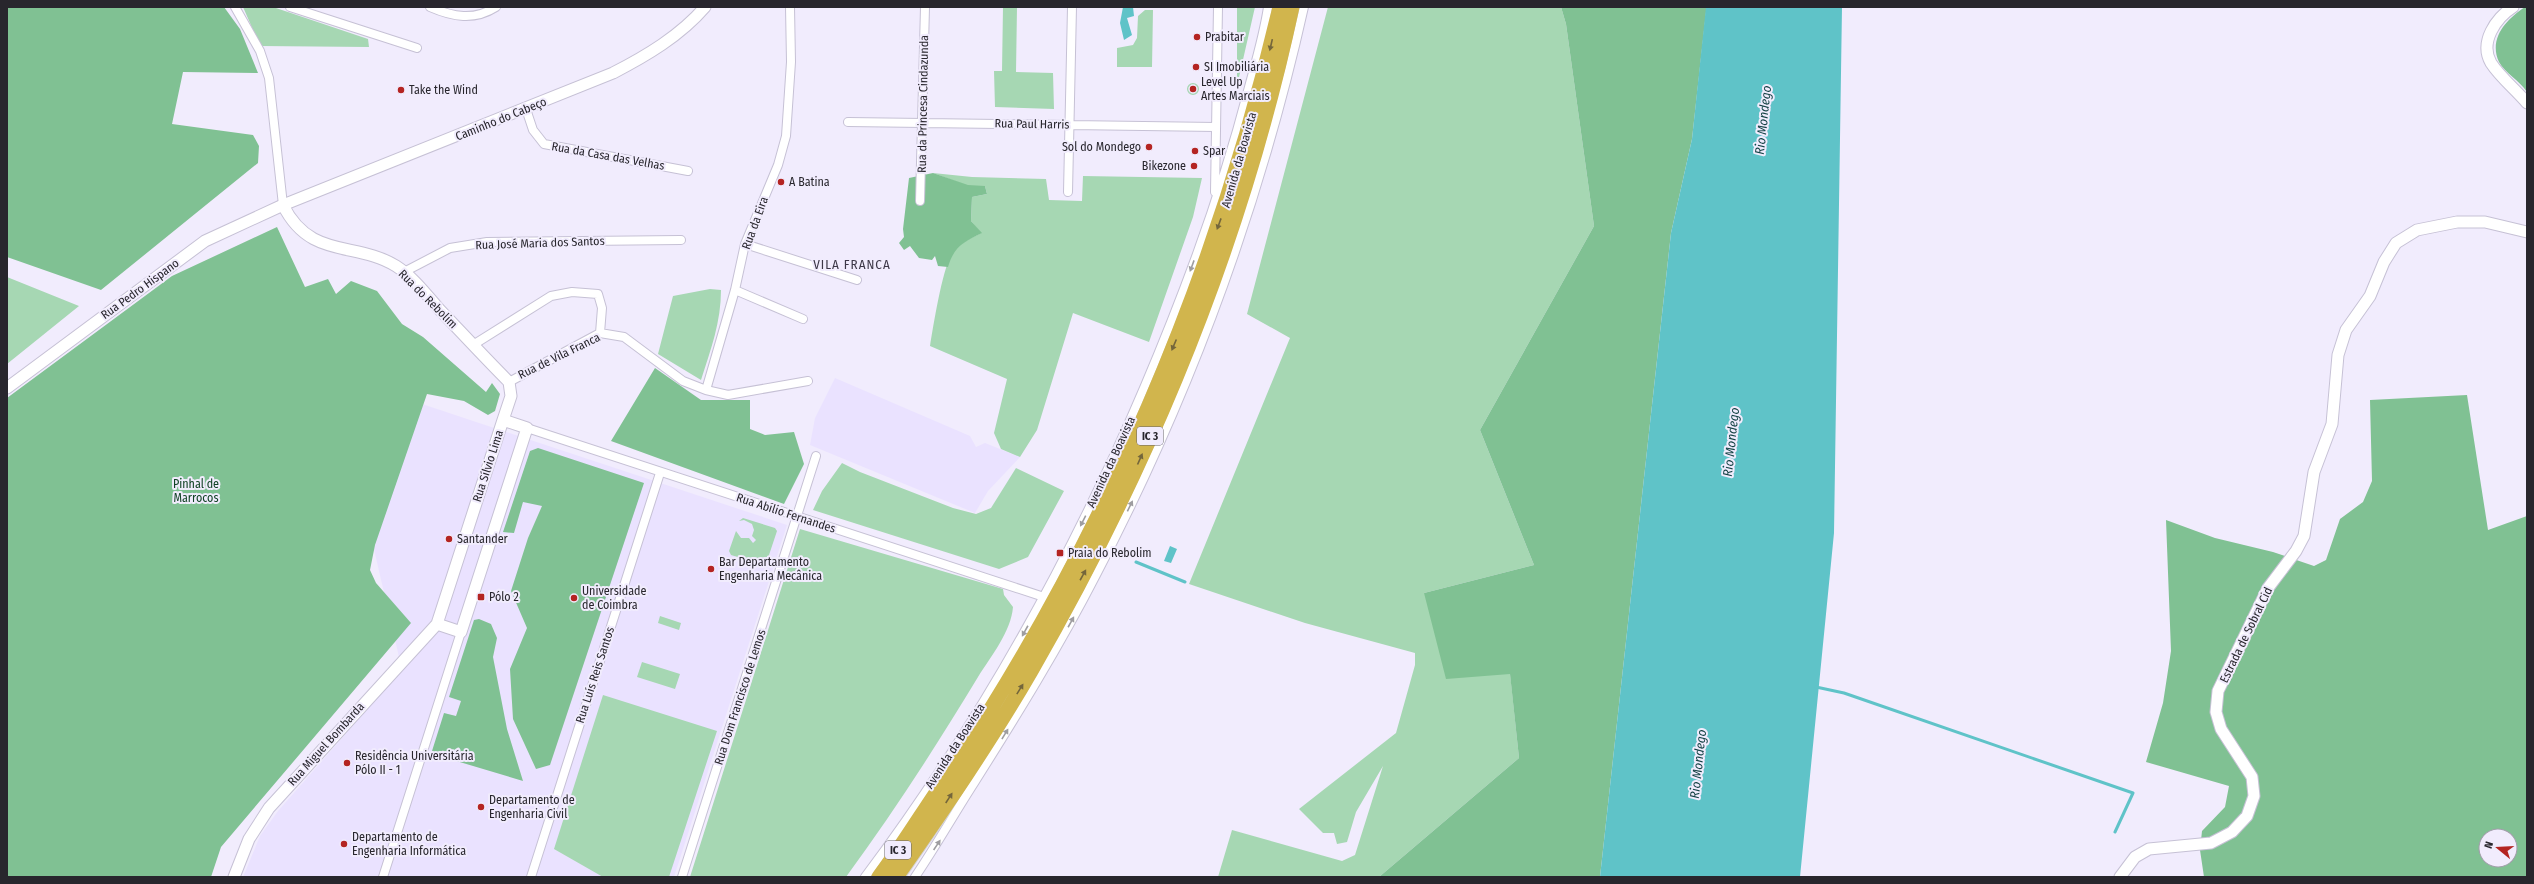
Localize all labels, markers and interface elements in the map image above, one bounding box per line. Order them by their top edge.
place label: Prabitar [1205,30,1245,44]
marker: Prabitar [1192,32,1202,42]
street label: Rua da Princesa Cindazunda [915,35,931,173]
one-way arrow [1268,39,1274,51]
place label: SI Imobiliária [1204,60,1269,74]
marker: SI Imobiliária [1191,62,1201,72]
place label: Level Up Artes Marciais [1201,75,1270,103]
place label: Take the Wind [409,83,478,97]
marker: Level Up Artes Marciais [1188,84,1198,94]
water label: Rio Mondego [1752,84,1774,155]
marker: Take the Wind [396,85,406,95]
street label: Caminho do Cabeço [453,94,549,144]
street label: Avenida da Boavista [1219,110,1259,209]
street label: Rua Paul Harris [994,116,1070,132]
street label: Rua da Casa das Velhas [550,139,666,173]
place label: Sol do Mondego [1062,140,1141,154]
marker: Sol do Mondego [1144,142,1154,152]
place label: Spar [1203,144,1226,158]
marker: Spar [1190,146,1200,156]
place label: Bikezone [1142,159,1186,173]
marker: Bikezone [1189,161,1199,171]
place label: A Batina [789,175,830,189]
marker: A Batina [776,177,786,187]
street label: Rua da Eira [739,195,771,251]
one-way arrow [1216,218,1222,230]
street label: Rua José Maria dos Santos [475,234,605,252]
street label: Rua Pedro Hispano [98,256,182,322]
district label: VILA FRANCA [813,257,891,272]
one-way arrow [1189,260,1195,272]
street label: Rua do Rebolim [396,267,460,331]
street label: Rua de Vila Franca [516,330,602,382]
one-way arrow [1171,340,1177,351]
water label: Rio Mondego [1720,406,1742,477]
street label: Avenida da Boavista [1084,414,1138,510]
road number: IC 3 [1137,427,1163,445]
street label: Rua Sílvio Lima [470,428,506,504]
one-way arrow [1138,452,1144,464]
park label: Pinhal de Marrocos [173,477,219,505]
street label: Rua Abílio Fernandes [735,490,837,536]
one-way arrow [1127,501,1134,512]
one-way arrow [1080,516,1086,527]
place label: Santander [457,532,509,546]
marker: Santander [444,534,454,544]
place label: Praia do Rebolim [1068,546,1151,560]
marker: Praia do Rebolim [1055,548,1065,558]
place label: Bar Departamento Engenharia Mecânica [719,555,822,583]
marker: Bar Departamento Engenharia Mecânica [706,564,716,574]
one-way arrow [1080,569,1086,581]
place label: Universidade de Coimbra [582,584,647,612]
street label: Estrada de Sobral Cid [2217,585,2275,685]
place label: Pólo 2 [489,590,519,604]
marker: Pólo 2 [476,592,486,602]
marker: Universidade de Coimbra [569,593,579,603]
one-way arrow [1067,616,1074,628]
street label: Rua Luís Reis Santos [573,625,617,725]
one-way arrow [1022,625,1029,637]
street label: Rua Dom Francisco de Lemos [711,627,769,767]
one-way arrow [1016,683,1023,695]
street label: Rua Miguel Bombarda [285,699,367,789]
street label: Avenida da Boavista [922,701,988,791]
one-way arrow [1001,728,1008,740]
water label: Rio Mondego [1687,728,1709,799]
place label: Residência Universitária Pólo II - 1 [355,749,474,777]
marker: Residência Universitária Pólo II - 1 [342,758,352,768]
one-way arrow [946,792,953,804]
place label: Departamento de Engenharia Civil [489,793,575,821]
marker: Departamento de Engenharia Civil [476,802,486,812]
north arrow [2478,828,2518,868]
place label: Departamento de Engenharia Informática [352,830,466,858]
marker: Departamento de Engenharia Informática [339,839,349,849]
one-way arrow [933,840,941,850]
text: N [2482,840,2496,850]
road number: IC 3 [885,841,911,859]

